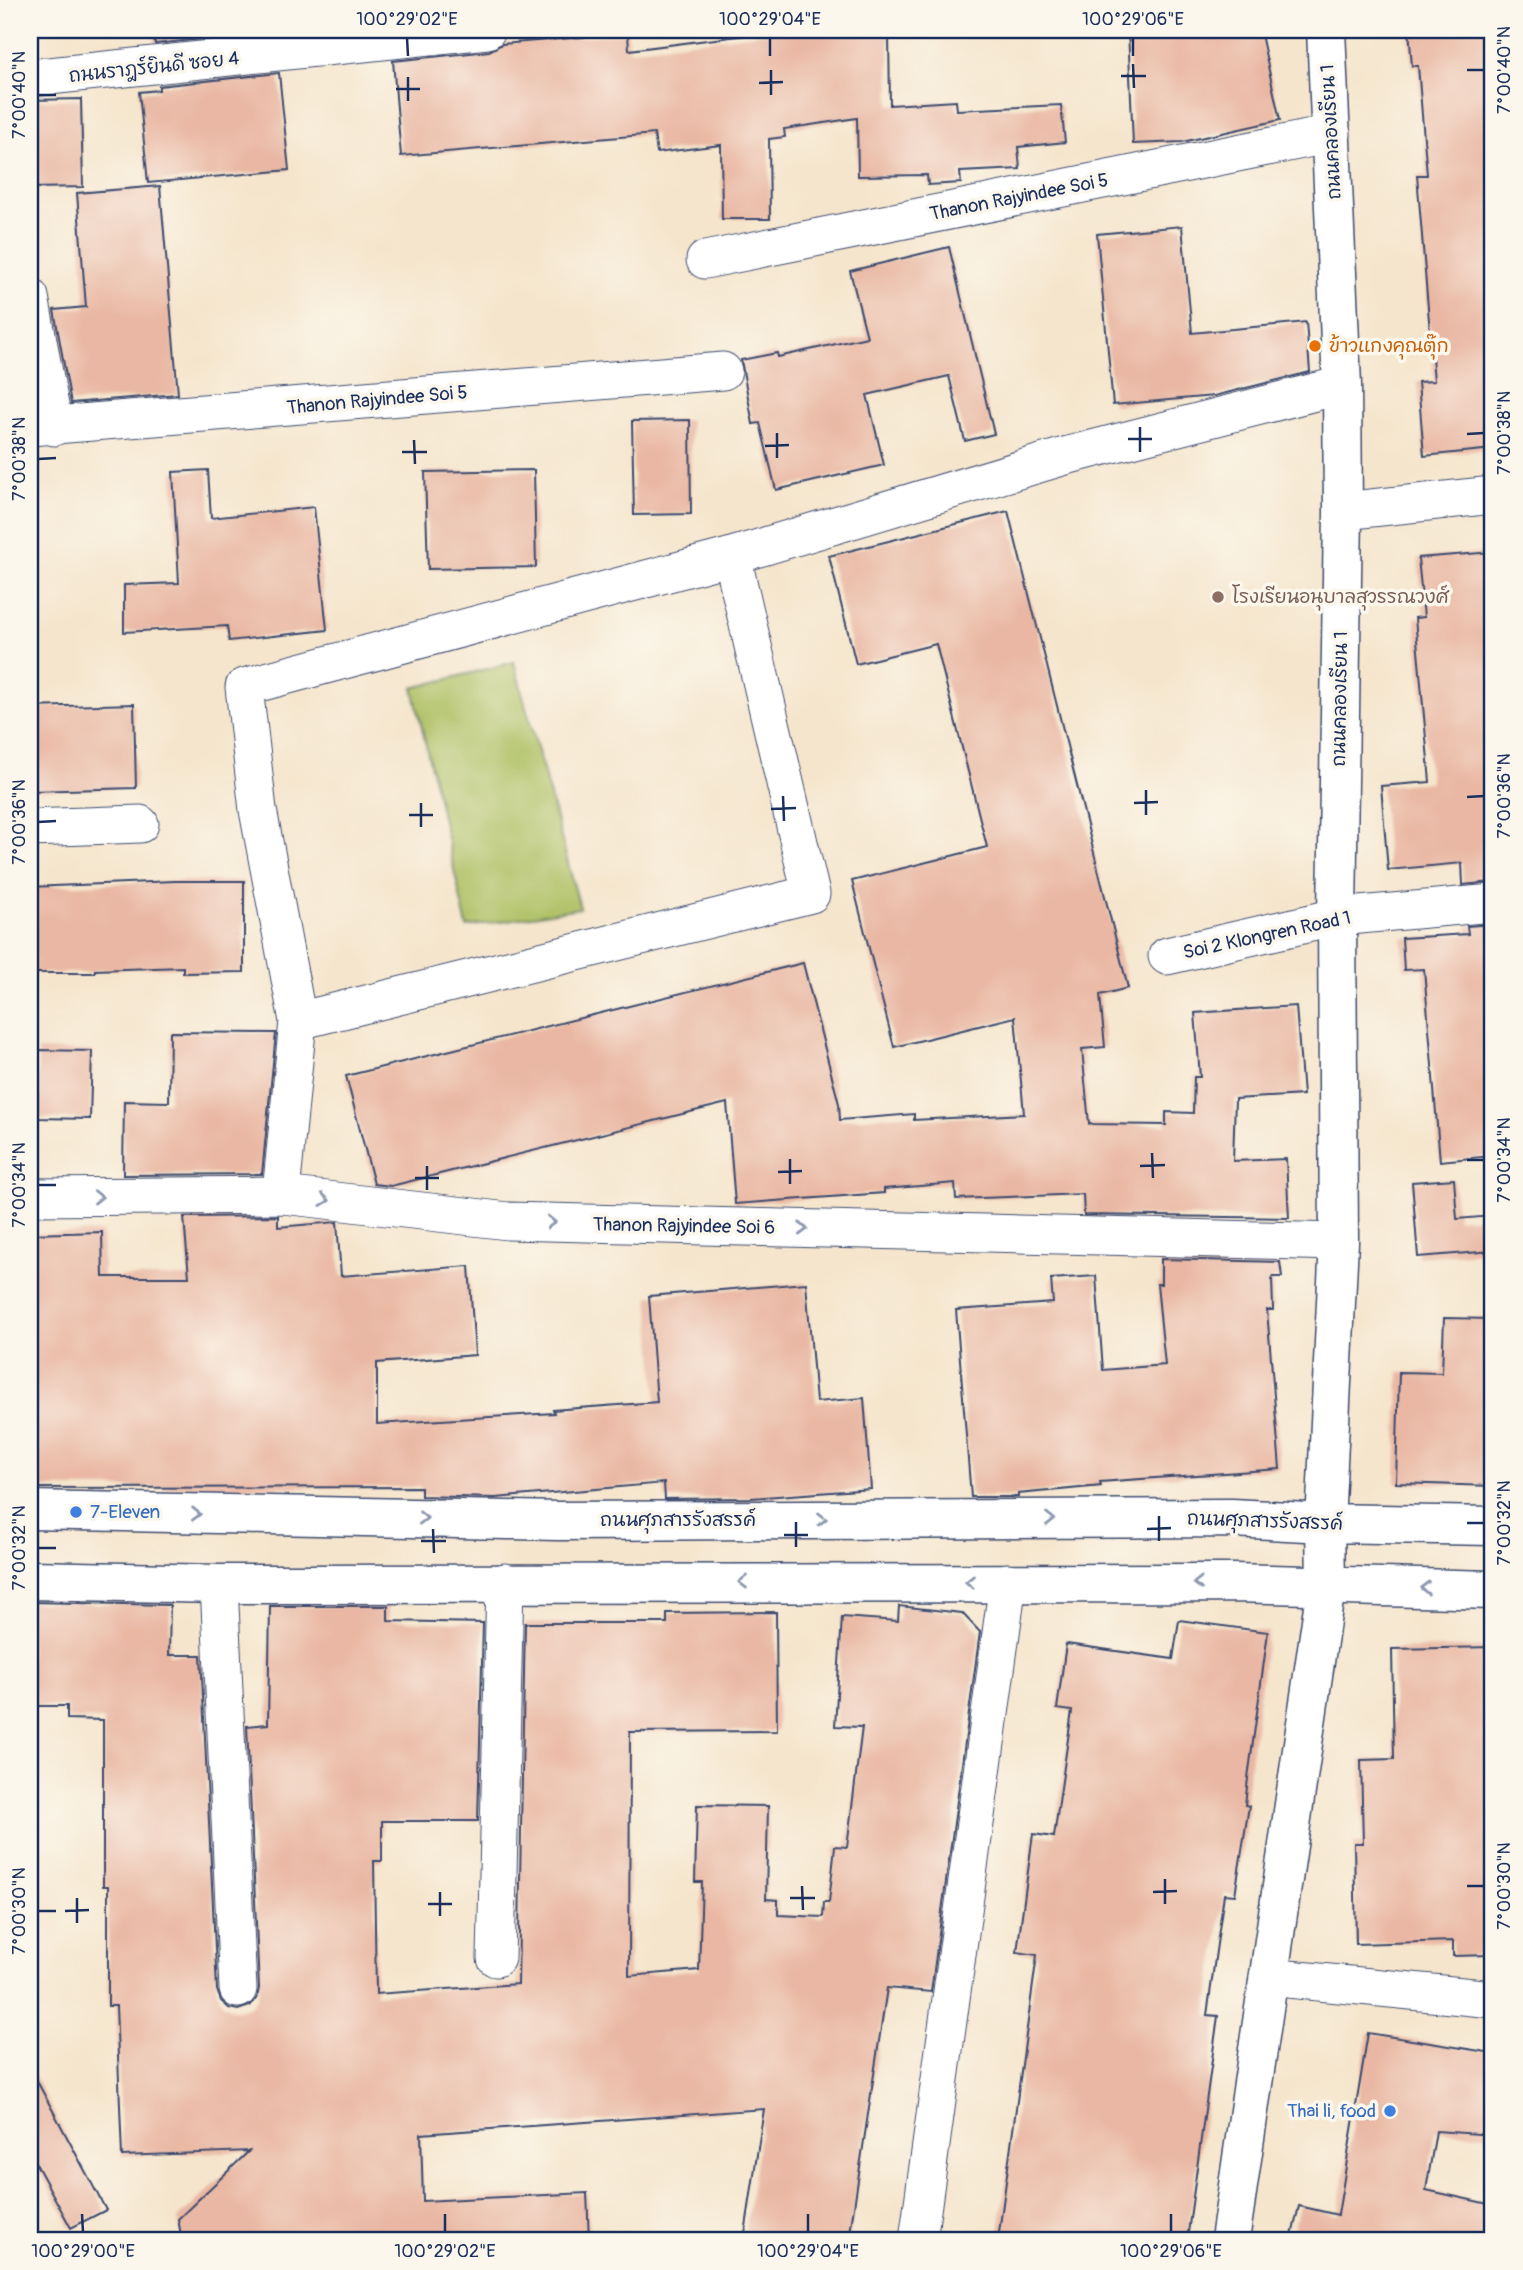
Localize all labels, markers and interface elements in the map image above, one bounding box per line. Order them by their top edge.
text: 100°29'02"E [356,8,458,31]
text: 100°29'04"E [719,8,821,31]
text: 100°29'06"E [1082,8,1184,31]
text: 7°00'40"N [1493,26,1516,114]
street label: ถนนราฎร์ยินดี ซอย 4 [68,45,240,88]
text: 7°00'40"N [8,51,31,139]
street label: ถนนคลองเรียน 1 [1315,64,1347,200]
street label: Thanon Rajyindee Soi 5 [928,168,1110,226]
place label: ข้าวแกงคุณตุ๊ก [1329,333,1449,360]
marker: ข้าวแกงคุณตุ๊ก [1307,338,1323,354]
street label: Thanon Rajyindee Soi 5 [286,380,468,420]
text: 7°00'38"N [1493,391,1516,475]
text: 7°00'38"N [8,417,31,501]
place label: โรงเรียนอนุบาลสุวรรณวงศ์ [1232,584,1450,611]
marker: โรงเรียนอนุบาลสุวรรณวงศ์ [1210,589,1226,605]
street label: ถนนคลองเรียน 1 [1327,631,1353,767]
text: 7°00'36"N [1493,753,1516,839]
text: 7°00'36"N [8,779,31,865]
street label: Soi 2 Klongren Road 1 [1181,905,1353,965]
text: 7°00'34"N [1493,1117,1516,1203]
text: 7°00'34"N [8,1142,31,1228]
one-way arrow [93,1189,104,1205]
one-way arrow [319,1193,331,1208]
street label: Thanon Rajyindee Soi 6 [593,1212,775,1240]
one-way arrow [546,1215,557,1230]
one-way arrow [798,1221,809,1236]
text: 7°00'32"N [1493,1480,1516,1566]
place label: 7-Eleven [90,1500,160,1524]
marker: 7-Eleven [68,1504,84,1520]
text: 7°00'32"N [8,1505,31,1591]
street label: ถนนศุภสารรังสรรค์ [1187,1505,1344,1538]
one-way arrow [191,1506,202,1521]
street label: ถนนศุภสารรังสรรค์ [600,1507,756,1534]
one-way arrow [419,1510,429,1526]
one-way arrow [1045,1511,1056,1527]
one-way arrow [817,1512,828,1527]
one-way arrow [737,1574,747,1590]
one-way arrow [964,1574,975,1590]
one-way arrow [1192,1575,1203,1590]
one-way arrow [1419,1581,1430,1596]
text: 7°00'30"N [1493,1842,1516,1930]
text: 7°00'30"N [8,1867,31,1955]
place label: Thai li, food [1287,2099,1376,2123]
marker: Thai li, food [1382,2103,1398,2119]
text: 100°29'00"E [31,2240,135,2263]
text: 100°29'02"E [394,2240,496,2263]
text: 100°29'04"E [757,2240,859,2263]
text: 100°29'06"E [1120,2240,1222,2263]

